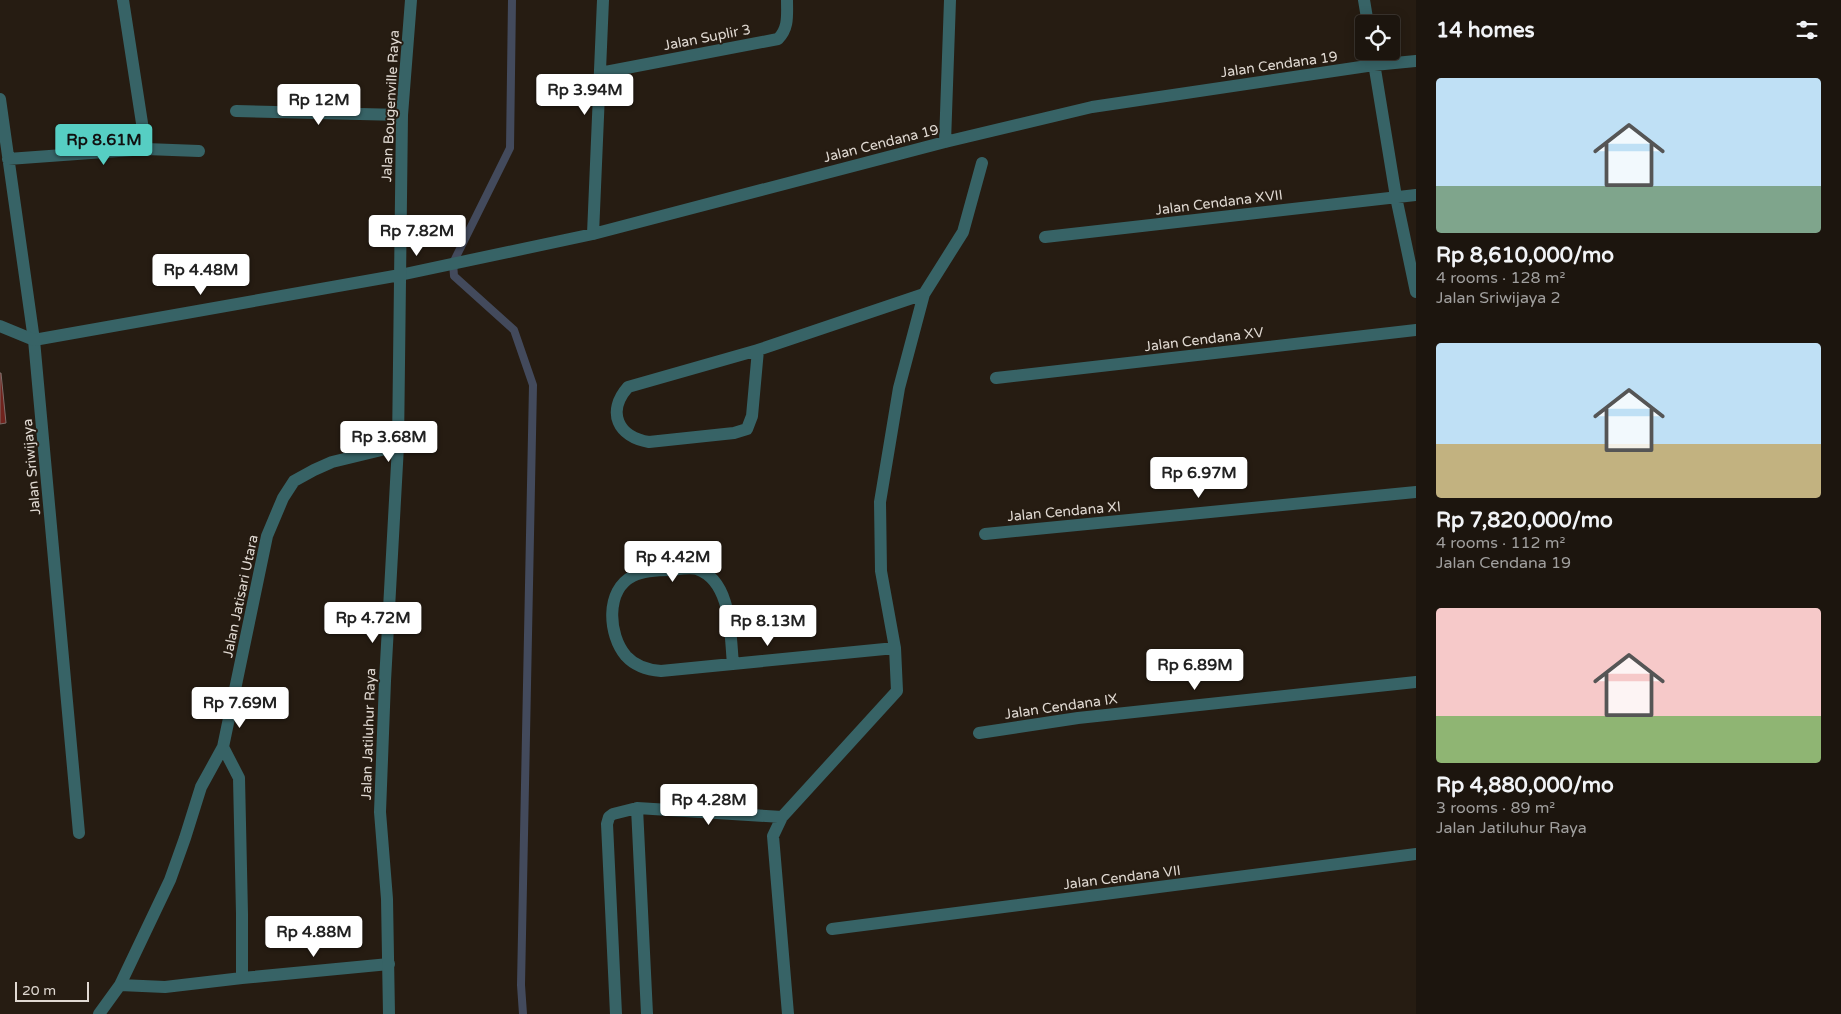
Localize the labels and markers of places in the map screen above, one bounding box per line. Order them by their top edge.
pin: Rp 3.94M [533,74,637,116]
pin: Rp 12M [278,84,360,126]
pin: Rp 8.61M [52,124,156,166]
pin: Rp 7.82M [365,214,469,257]
pin: Rp 4.48M [149,254,253,296]
pin: Rp 3.68M [337,420,441,463]
pin: Rp 6.97M [1147,456,1251,499]
pin: Rp 4.42M [621,540,725,583]
pin: Rp 4.72M [321,602,425,644]
pin: Rp 8.13M [716,604,820,647]
pin: Rp 6.89M [1143,648,1247,691]
pin: Rp 7.69M [188,686,292,729]
pin: Rp 4.28M [657,784,761,826]
pin: Rp 4.88M [262,916,366,958]

